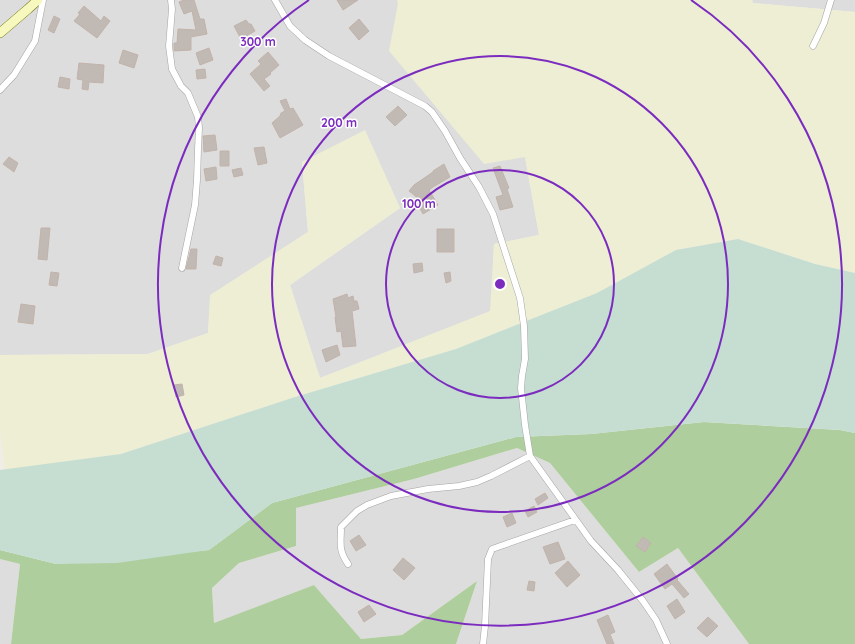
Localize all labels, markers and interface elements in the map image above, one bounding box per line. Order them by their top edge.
text: 300 m [240,34,276,49]
text: 200 m [321,115,357,130]
text: 100 m [402,196,436,211]
centre of rings [493,277,507,291]

